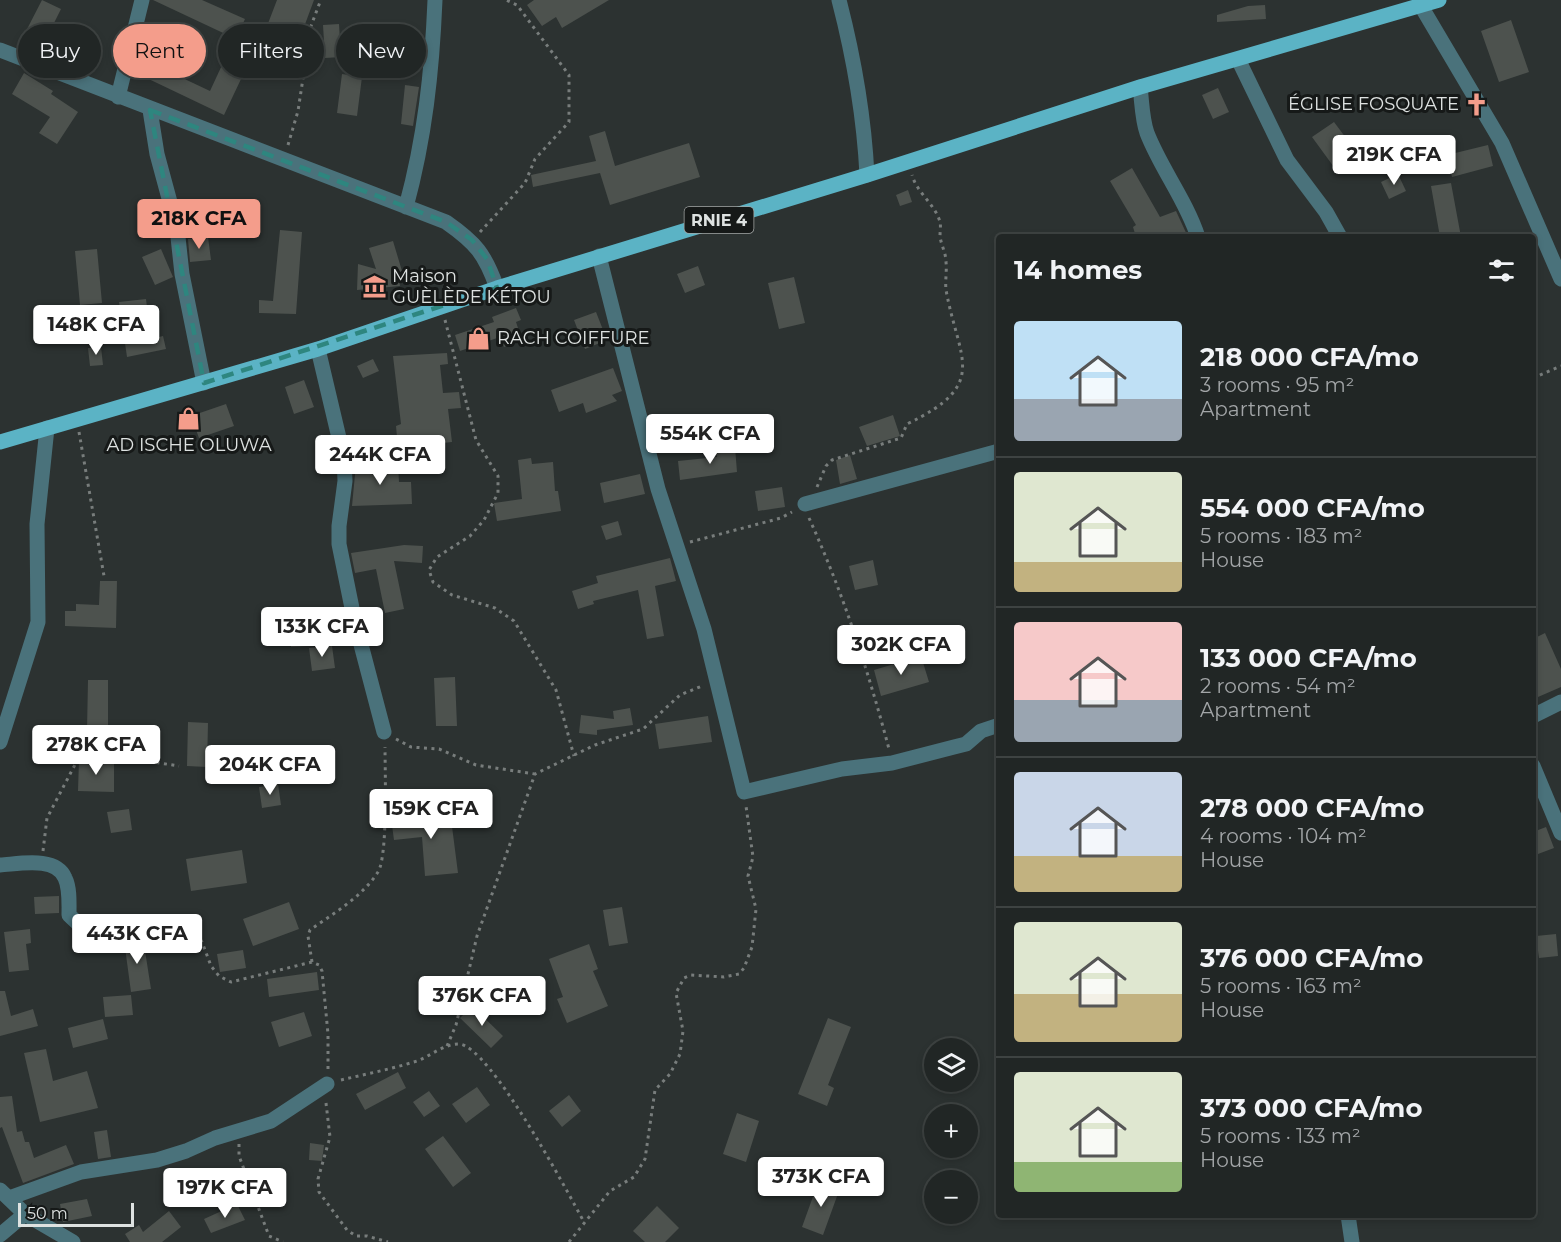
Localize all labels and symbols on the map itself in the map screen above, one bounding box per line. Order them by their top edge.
church icon: ÉGLISE FOSQUATE [1464,91,1490,117]
place label: ÉGLISE FOSQUATE [1288,93,1459,115]
pin: 219K CFA [1332,135,1456,186]
pin: 218K CFA [137,199,261,250]
road number: RNIE 4 [684,207,754,233]
place label: Maison GUÈLÈDE KÉTOU [392,265,551,308]
museum icon: Maison GUÈLÈDE KÉTOU [361,273,387,299]
pin: 148K CFA [34,305,158,356]
shop icon: RACH COIFFURE [466,325,492,351]
place label: RACH COIFFURE [497,327,650,349]
shop icon: AD ISCHE OLUWA [176,406,202,432]
pin: 554K CFA [648,414,772,465]
place label: AD ISCHE OLUWA [106,434,272,456]
pin: 244K CFA [318,435,442,486]
pin: 133K CFA [260,607,384,658]
pin: 302K CFA [839,625,963,676]
pin: 278K CFA [34,725,158,776]
pin: 204K CFA [208,745,332,796]
pin: 159K CFA [369,789,493,840]
pin: 443K CFA [75,914,199,965]
pin: 376K CFA [420,976,544,1027]
pin: 373K CFA [759,1157,883,1208]
pin: 197K CFA [163,1168,287,1219]
scale bar [18,1200,134,1228]

